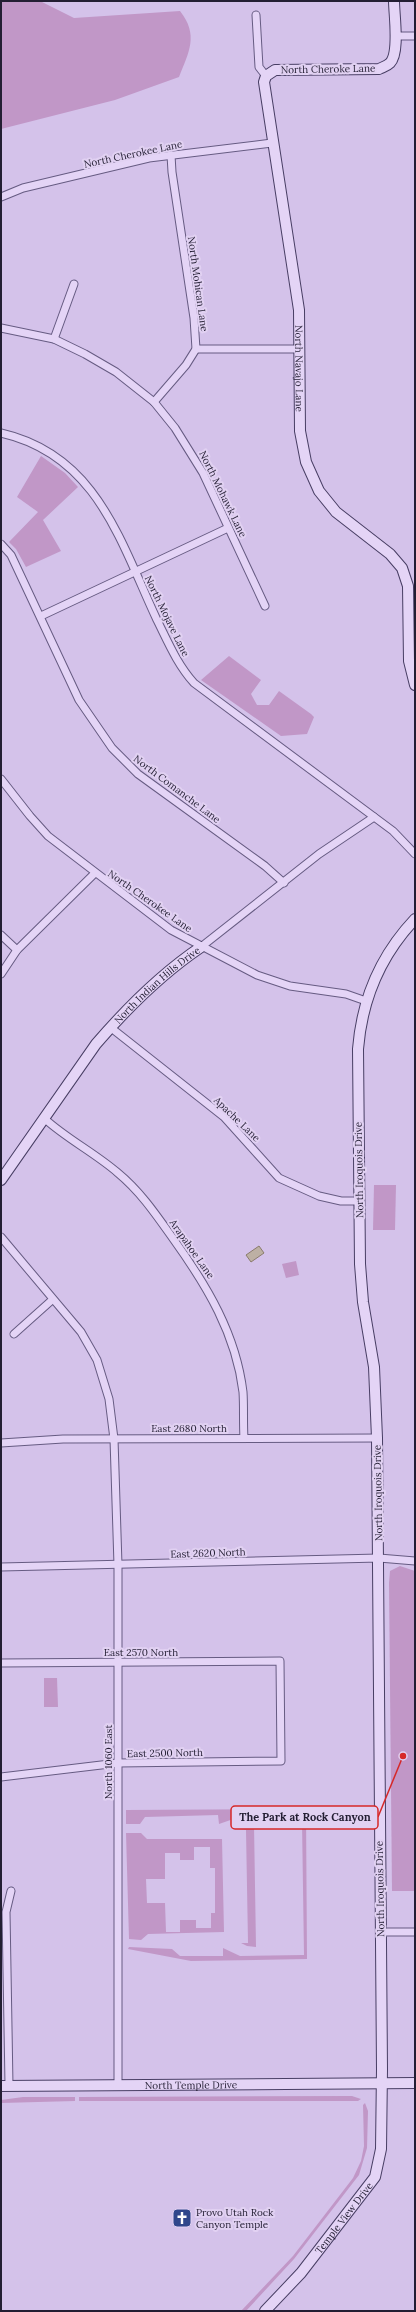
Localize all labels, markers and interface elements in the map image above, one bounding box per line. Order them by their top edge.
street label: North Cheroke Lane [281,62,376,76]
street label: North Cherokee Lane [83,137,184,171]
street label: North Mohican Lane [185,236,211,333]
street label: North Navajo Lane [293,325,306,412]
street label: North Mohawk Lane [196,449,250,540]
street label: North Mojave Lane [142,573,193,659]
street label: North Comanche Lane [131,752,223,826]
street label: North Cherokee Lane [105,867,195,935]
street label: North Indian Hills Drive [111,943,203,1026]
street label: Apache Lane [210,1093,263,1145]
street label: North Iroquois Drive [352,1121,366,1218]
street label: Arapahoe Lane [166,1216,218,1282]
street label: East 2680 North [151,1422,227,1435]
street label: North Iroquois Drive [371,1444,385,1541]
street label: East 2620 North [170,1545,246,1561]
street label: East 2570 North [104,1646,178,1659]
street label: North 1060 East [102,1725,115,1799]
street label: East 2500 North [127,1746,203,1760]
callout: The Park at Rock Canyon [231,1806,378,1829]
text: The Park at Rock Canyon [239,1810,371,1824]
street label: North Iroquois Drive [373,1840,387,1937]
street label: North Temple Drive [145,2078,238,2091]
street label: Temple View Drive [312,2179,376,2256]
place label: Provo Utah Rock Canyon Temple [196,2206,274,2231]
church icon: Provo Utah Rock Canyon Temple [171,2207,193,2229]

